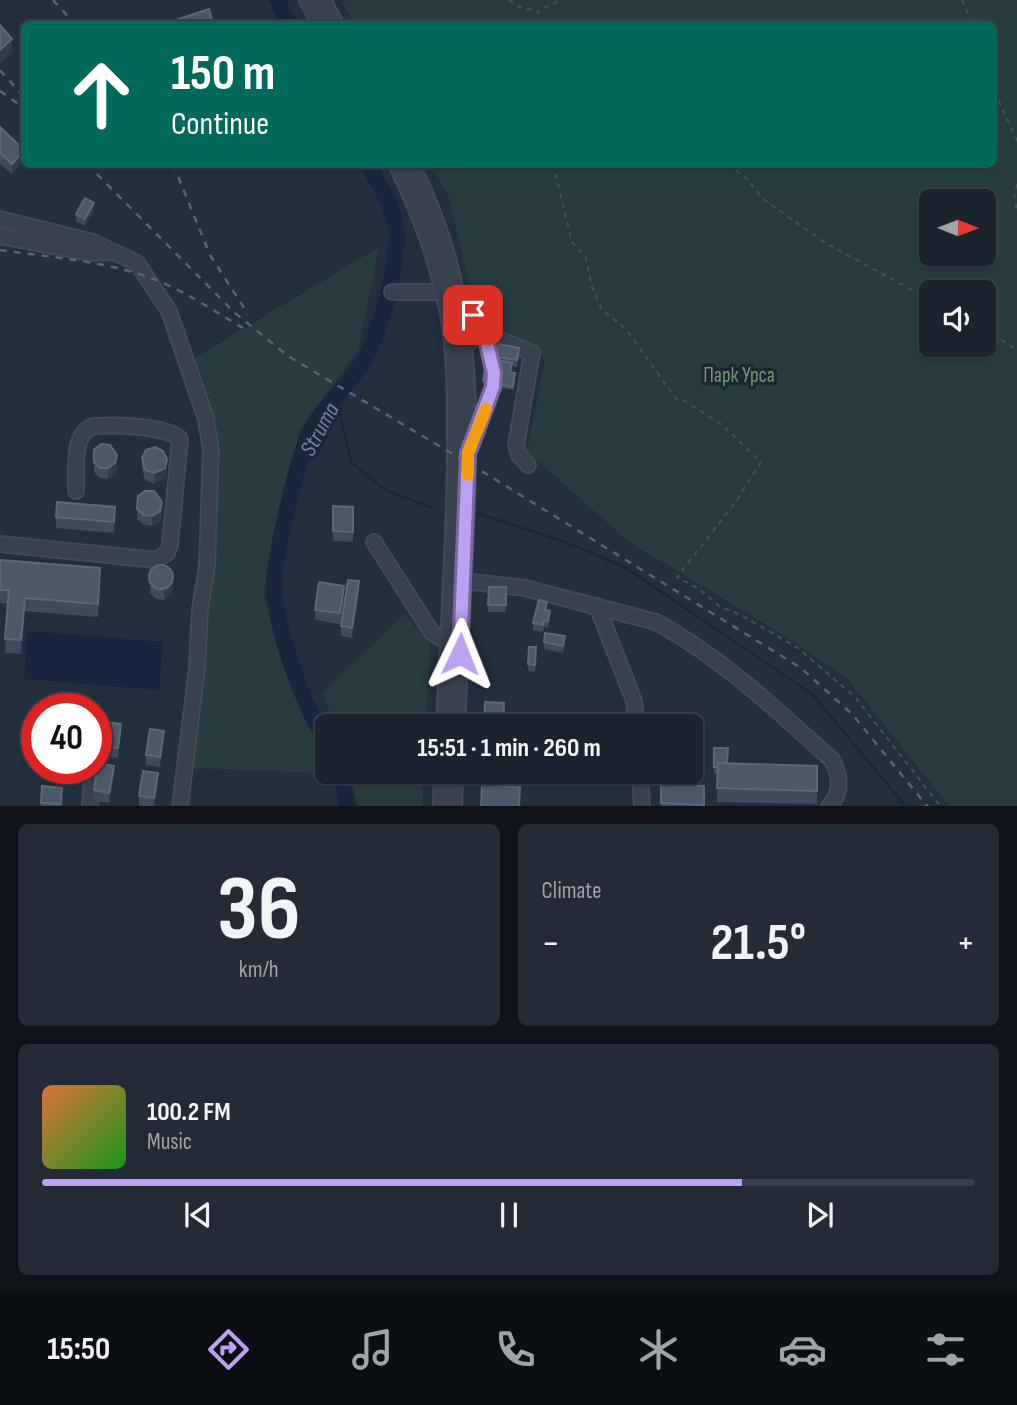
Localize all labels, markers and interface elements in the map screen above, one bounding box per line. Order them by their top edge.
text: 150 m [171,45,275,104]
icon: ahead [56,49,147,140]
text: Continue [171,105,269,144]
north arrow [919,189,996,266]
map controls [919,189,996,357]
button: sound [919,280,996,357]
pin [443,285,503,345]
icon: arrive [454,296,492,334]
park label: Парк Урса [703,363,775,388]
water label: Struma [294,398,346,461]
position arrow [423,617,497,691]
speed limit sign: 40 [21,693,112,784]
text: 15:51 · 1 min · 260 m [417,733,601,764]
text: 36 [217,856,301,965]
text: Climate [542,877,601,905]
text: 21.5° [711,912,806,975]
text: − [542,921,560,966]
text: + [956,921,975,966]
text: km/h [239,956,279,984]
text: 100.2 FM [147,1097,231,1128]
text: Music [147,1128,192,1156]
icon: previous [179,1196,217,1234]
icon: pause [490,1196,528,1234]
icon: next [801,1196,839,1234]
icon: directions [204,1325,253,1374]
icon: music [348,1325,397,1374]
icon: phone [491,1325,540,1374]
icon: climate [634,1325,683,1374]
icon: car [778,1325,827,1374]
icon: filters [921,1325,970,1374]
text: 15:50 [47,1330,110,1369]

